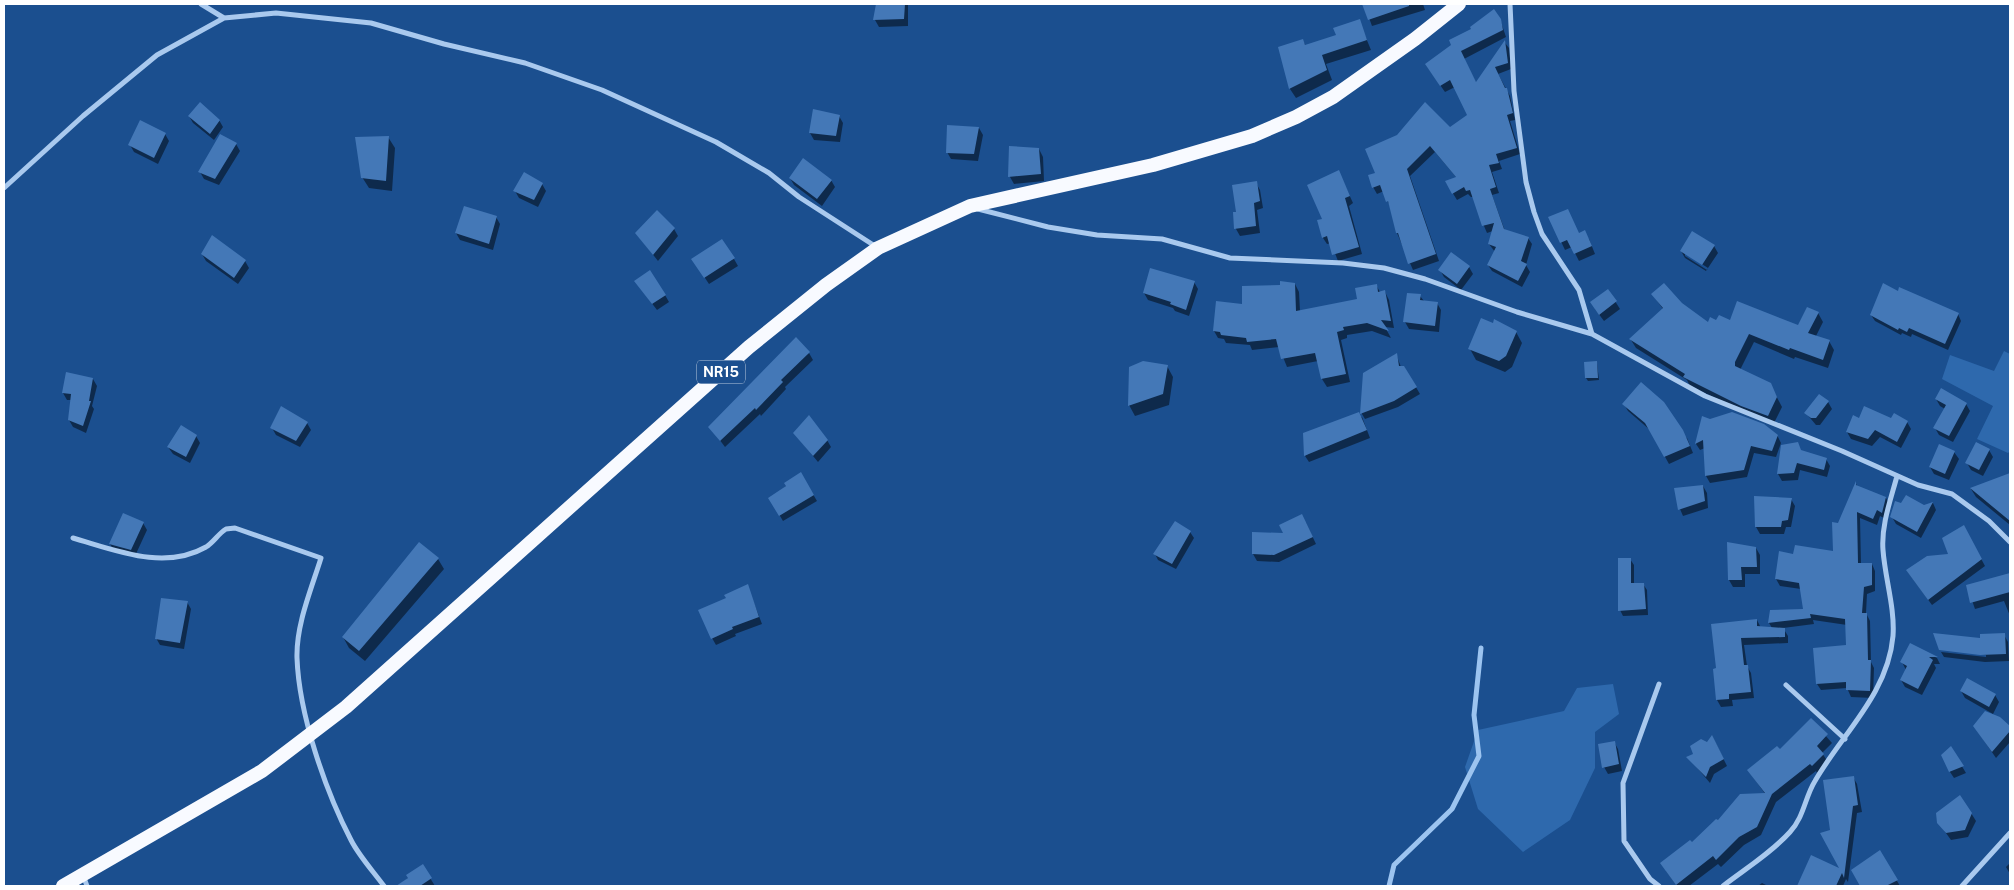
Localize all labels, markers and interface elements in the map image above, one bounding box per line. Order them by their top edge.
road number: NR15 [697,361,745,384]

